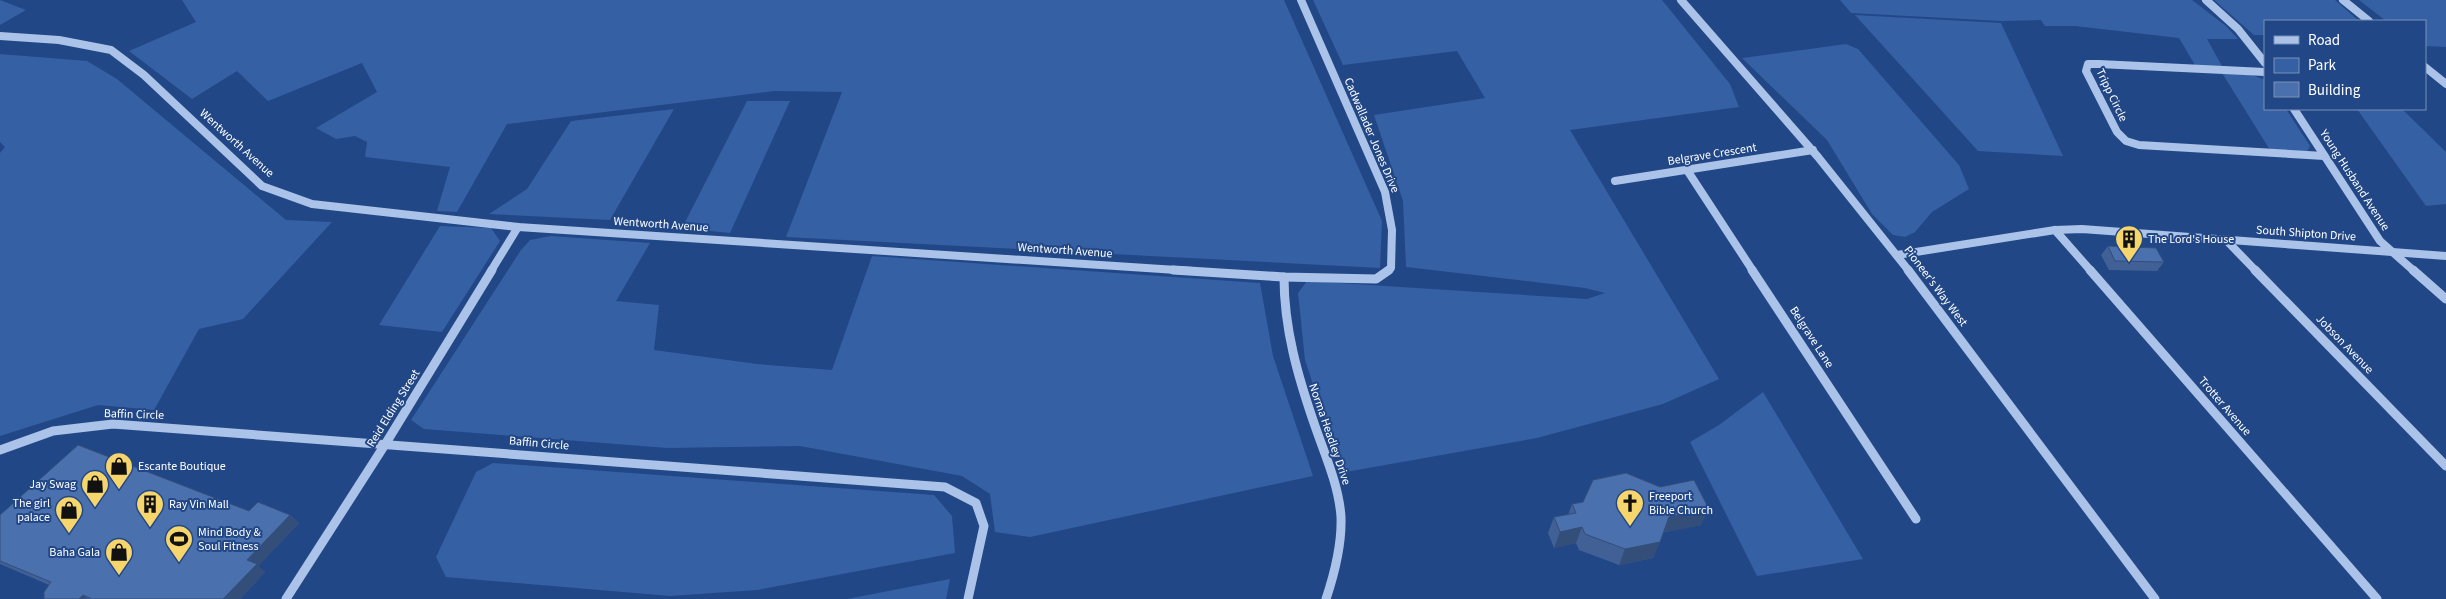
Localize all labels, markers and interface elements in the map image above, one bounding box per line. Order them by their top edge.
legend [2264,20,2426,110]
text: Road [2308,30,2340,51]
text: Park [2308,55,2337,76]
street label: Tripp Circle [2091,66,2132,125]
street label: Cadwallader Jones Drive [1340,75,1404,195]
text: Building [2308,80,2361,101]
street label: Wentworth Avenue [196,105,278,182]
street label: Young Husband Avenue [2315,125,2394,234]
street label: Belgrave Crescent [1666,139,1758,170]
street label: Wentworth Avenue [613,213,709,236]
street label: South Shipton Drive [2255,222,2357,245]
building icon: The Lord's House [2114,224,2144,263]
place label: The Lord's House [2148,231,2234,248]
street label: Wentworth Avenue [1017,239,1113,262]
street label: Pioneer's Way West [1900,243,1971,330]
street label: Belgrave Lane [1785,303,1838,371]
street label: Jobson Avenue [2312,311,2377,378]
street label: Reid Elding Street [363,366,424,450]
street label: Trotter Avenue [2194,373,2255,440]
street label: Norma Headley Drive [1304,381,1355,487]
street label: Baffin Circle [104,405,164,424]
street label: Baffin Circle [508,432,570,455]
shop icon: Escante Boutique [104,451,134,490]
place label: Escante Boutique [138,458,226,475]
shop icon: Jay Swag [80,469,110,508]
place label: Jay Swag [29,476,76,493]
church icon: Freeport Bible Church [1615,488,1645,527]
place label: Freeport Bible Church [1649,488,1713,519]
building icon: Ray Vin Mall [135,489,165,528]
place label: The girl palace [12,495,50,526]
shop icon: The girl palace [54,495,84,534]
place label: Ray Vin Mall [169,496,229,513]
sports icon: Mind Body & Soul Fitness [164,524,194,563]
place label: Mind Body & Soul Fitness [198,524,262,555]
shop icon: Baha Gala [104,537,134,576]
place label: Baha Gala [49,544,100,561]

